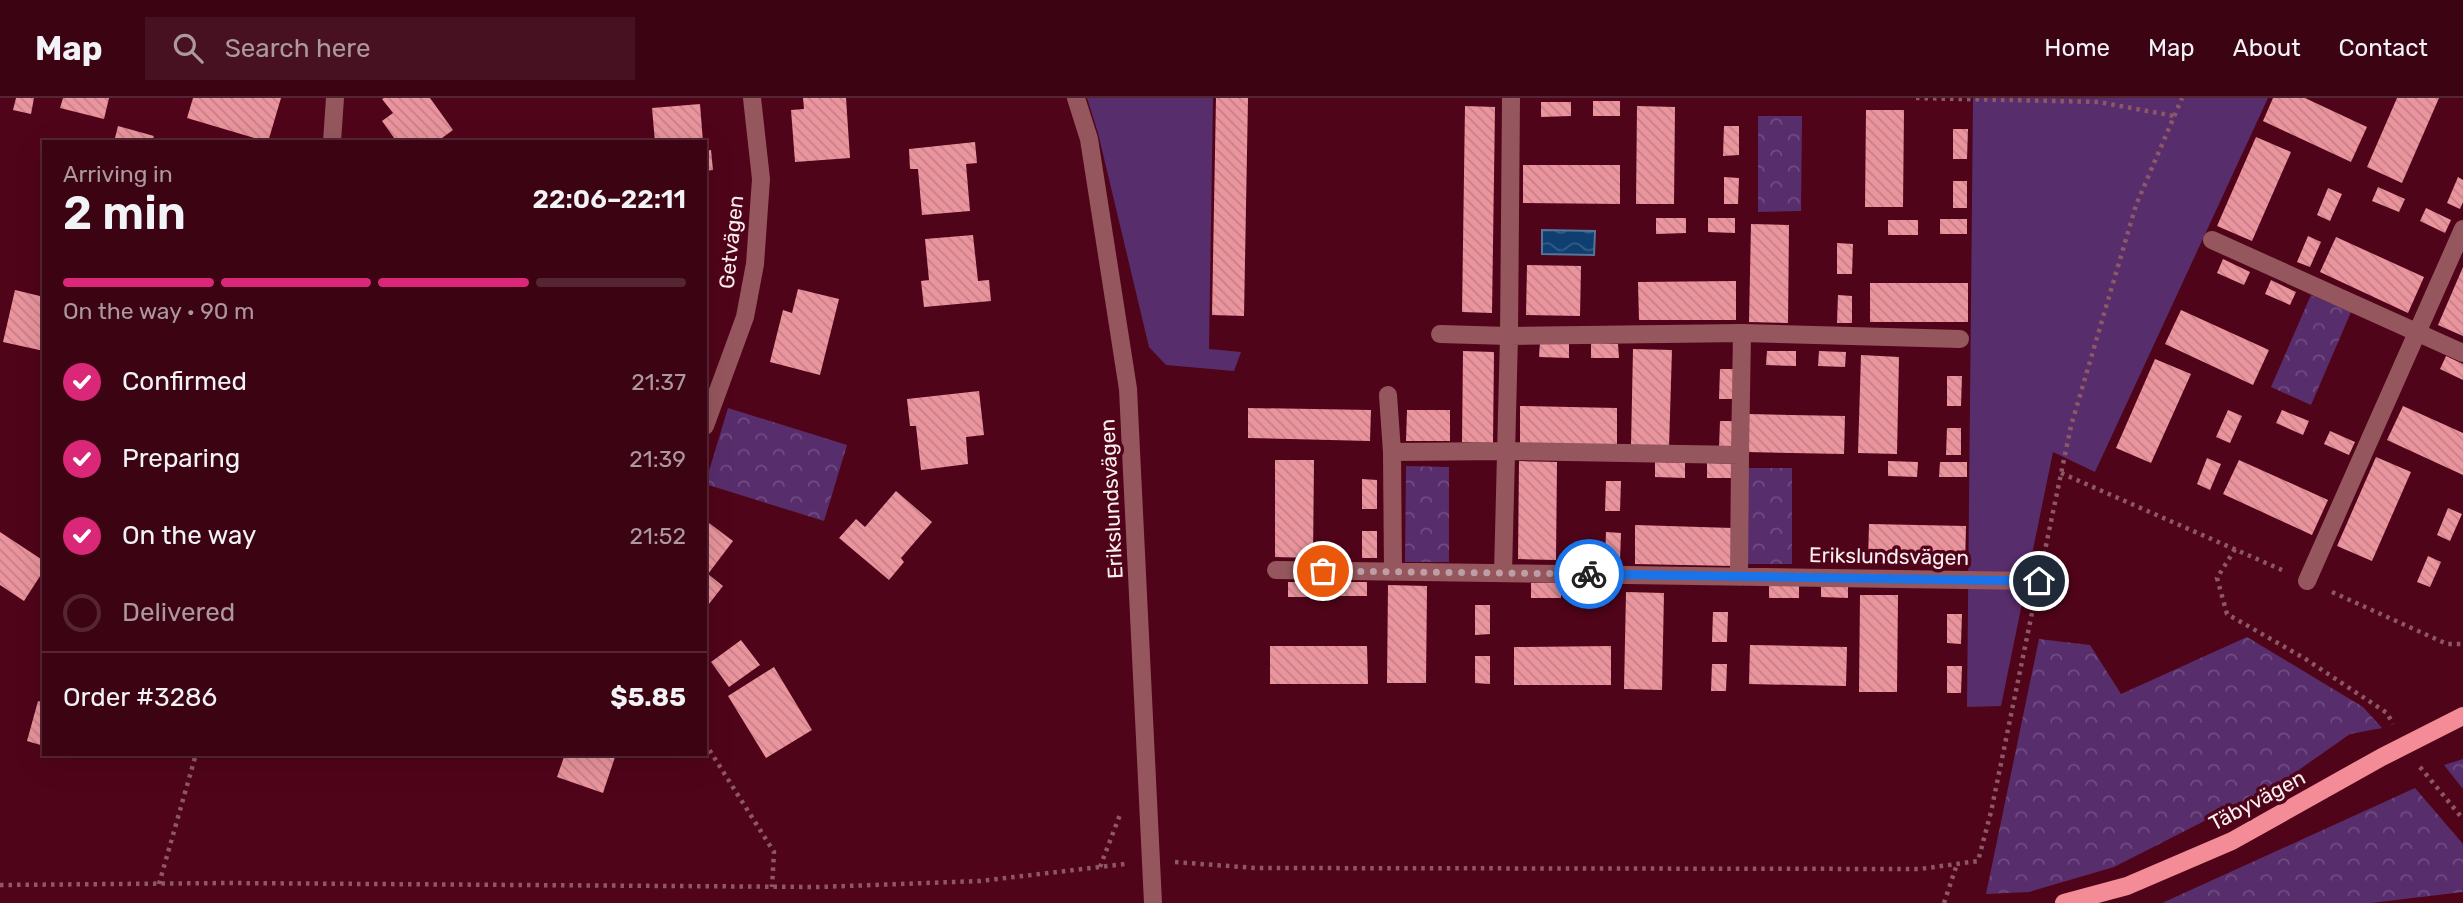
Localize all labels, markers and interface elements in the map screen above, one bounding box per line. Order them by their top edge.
search box [145,17,635,80]
text: Map [35,29,103,68]
icon: search [169,29,207,67]
text: Search here [225,33,370,64]
text: Home [2044,34,2110,62]
text: Map [2148,34,2195,62]
text: About [2233,34,2301,62]
text: Contact [2339,34,2428,62]
text: Arriving in [63,160,173,188]
text: 22:06–22:11 [532,184,686,215]
text: 2 min [63,186,186,241]
street label: Getvägen [714,194,748,290]
text: On the way · 90 m [63,297,254,325]
icon: check [63,363,101,401]
text: Confirmed [122,366,247,397]
text: 21:37 [631,368,686,396]
street label: Erikslundsvägen [1094,418,1128,580]
icon: check [63,440,101,478]
text: Preparing [122,443,240,474]
text: 21:39 [629,445,686,473]
icon: check [63,517,101,555]
text: On the way [122,520,256,551]
text: 21:52 [630,522,686,550]
courier [1554,539,1624,609]
pin [1293,541,1353,601]
street label: Erikslundsvägen [1809,542,1969,570]
pin [2009,551,2069,611]
icon: bag [1304,552,1342,590]
icon: bike [1570,555,1608,593]
icon: home [2020,562,2058,600]
text: Delivered [122,597,235,628]
text: Order #3286 [63,682,217,713]
text: $5.85 [610,682,686,713]
street label: Täbyvägen [2205,764,2309,836]

